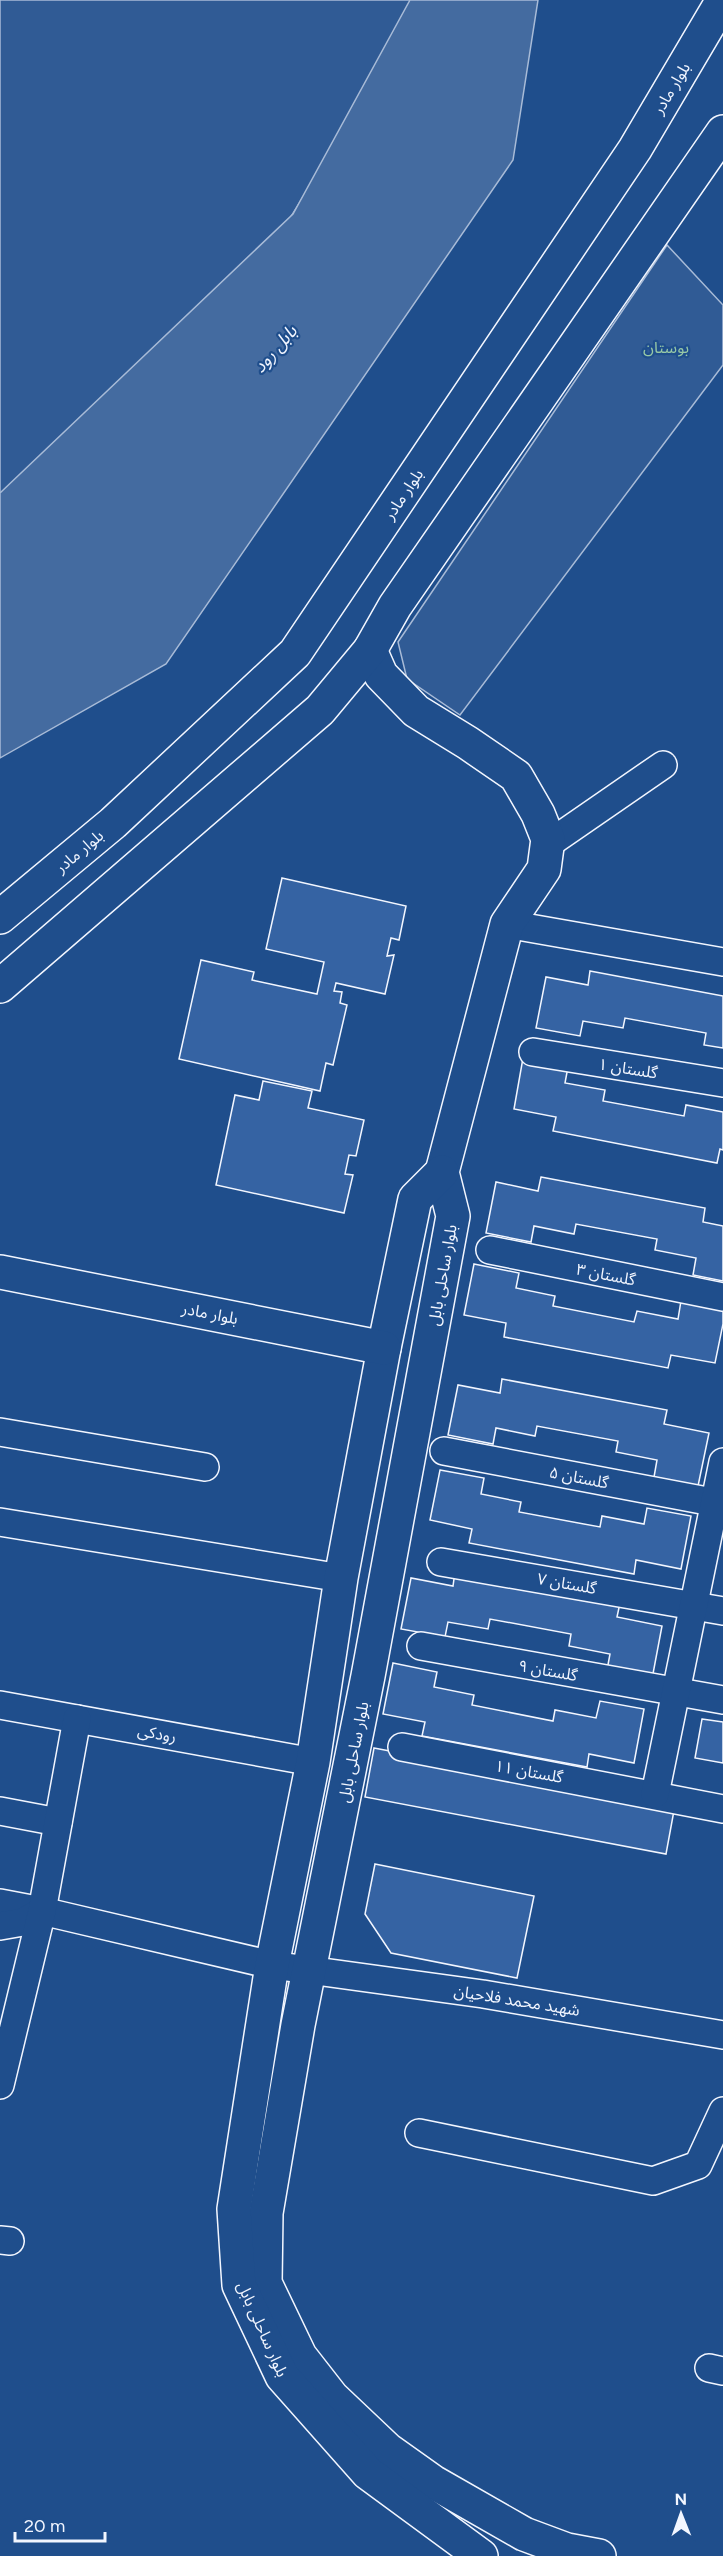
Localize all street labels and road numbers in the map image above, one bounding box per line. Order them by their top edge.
street label: بلوار مادر [648,59,694,118]
street label: بلوار مادر [379,465,427,524]
street label: بلوار مادر [51,826,107,878]
street label: گلستان ۱ [597,1054,659,1083]
street label: بلوار ساحلی بابل [424,1223,461,1327]
street label: گلستان ۳ [575,1259,637,1290]
street label: بلوار مادر [179,1299,240,1328]
street label: گلستان ۵ [548,1462,610,1493]
street label: گلستان ۷ [536,1569,598,1598]
street label: گلستان ۹ [517,1656,579,1685]
street label: بلوار ساحلی بابل [334,1700,373,1804]
street label: رودکی [136,1721,178,1746]
street label: گلستان ۱۱ [493,1756,565,1787]
street label: شهید محمد فلاحیان [453,1981,581,2020]
street label: بلوار ساحلی بابل [233,2279,292,2380]

